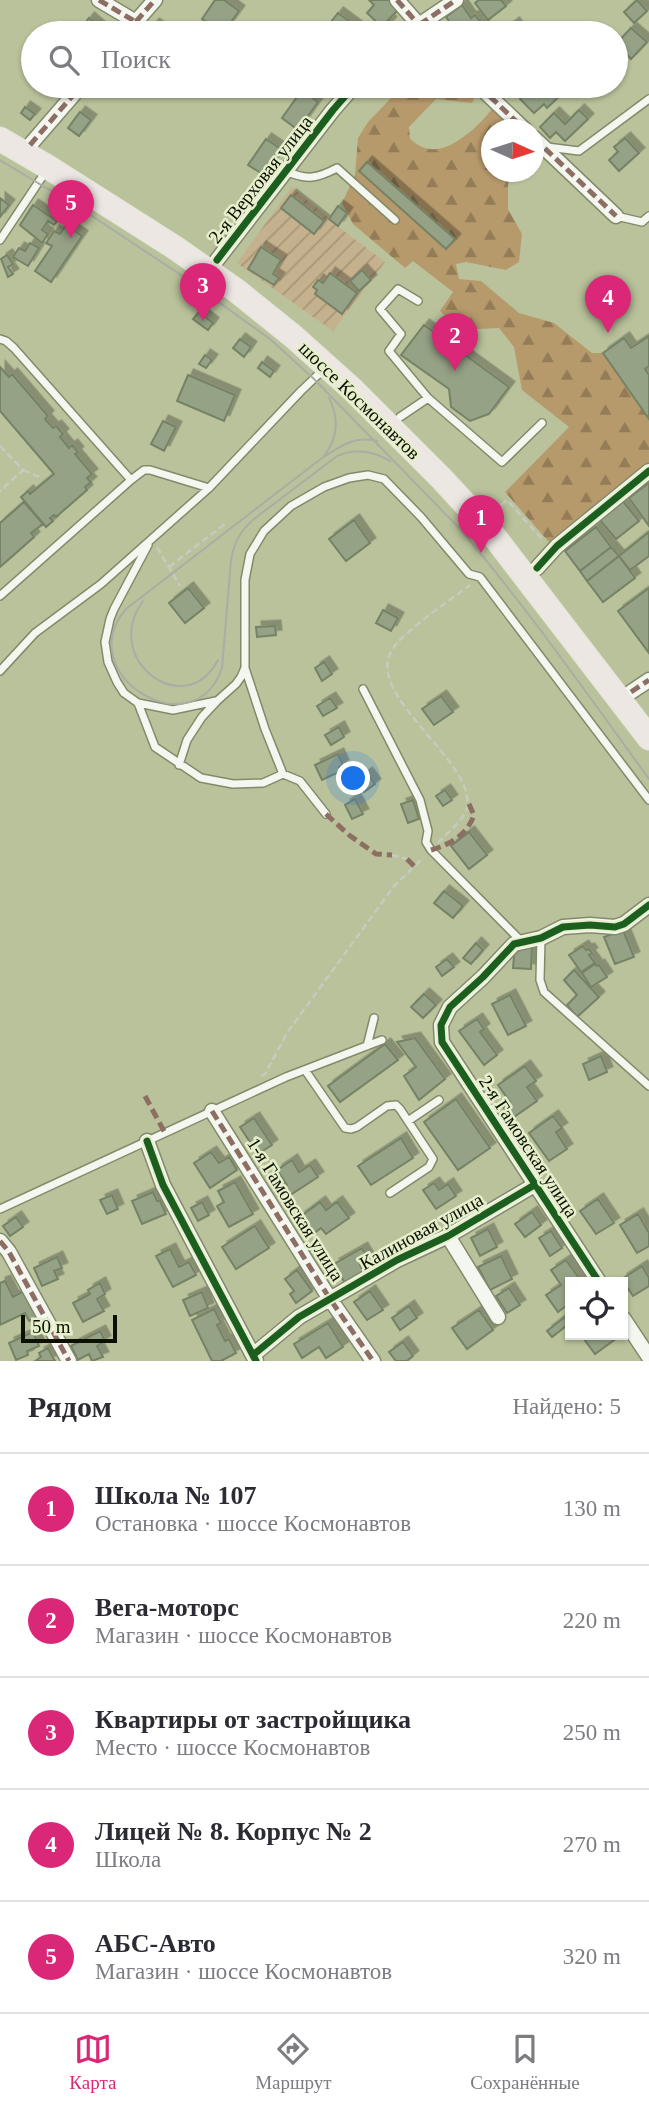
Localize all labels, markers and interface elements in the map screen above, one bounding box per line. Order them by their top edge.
search box [21,21,628,98]
icon: search [45,41,83,79]
text: Поиск [101,45,171,74]
street label: 2-я Верховая улица [204,111,317,247]
north arrow [481,119,544,182]
pin: 5 [48,180,94,238]
pin: 3 [180,263,226,321]
pin: 4 [585,275,631,333]
pin: 2 [432,313,478,371]
street label: шоссе Космонавтов [295,337,425,464]
pin: 1 [458,495,504,553]
your location [336,761,370,795]
street label: 2-я Гамовская улица [475,1071,583,1222]
street label: 1-я Гамовская улица [243,1134,348,1285]
street label: Калиновая улица [356,1189,487,1274]
map controls [565,1277,628,1340]
button: locate [565,1277,628,1340]
scale bar [21,1312,117,1344]
text: 50 m [32,1316,71,1337]
text: Рядом [28,1390,112,1423]
text: Найдено: 5 [513,1394,621,1419]
text: Школа № 107 [95,1481,257,1510]
text: 1 [45,1496,57,1521]
text: 130 m [563,1496,621,1521]
text: Остановка · шоссе Космонавтов [95,1511,411,1536]
text: Вега-моторс [95,1593,239,1622]
text: 2 [45,1608,57,1633]
text: 220 m [563,1608,621,1633]
text: Магазин · шоссе Космонавтов [95,1623,392,1648]
text: Квартиры от застройщика [95,1705,411,1734]
text: 3 [45,1720,57,1745]
text: 250 m [563,1720,621,1745]
text: Место · шоссе Космонавтов [95,1735,370,1760]
text: Лицей № 8. Корпус № 2 [95,1817,372,1846]
text: 4 [45,1832,57,1857]
text: 270 m [563,1832,621,1857]
text: Школа [95,1847,161,1872]
text: АБС-Авто [95,1929,216,1958]
text: 5 [45,1944,57,1969]
text: 320 m [563,1944,621,1969]
text: Магазин · шоссе Космонавтов [95,1959,392,1984]
tab: Карта [69,2030,116,2094]
tab: Маршрут [255,2030,332,2094]
tab: Сохранённые [470,2030,580,2094]

